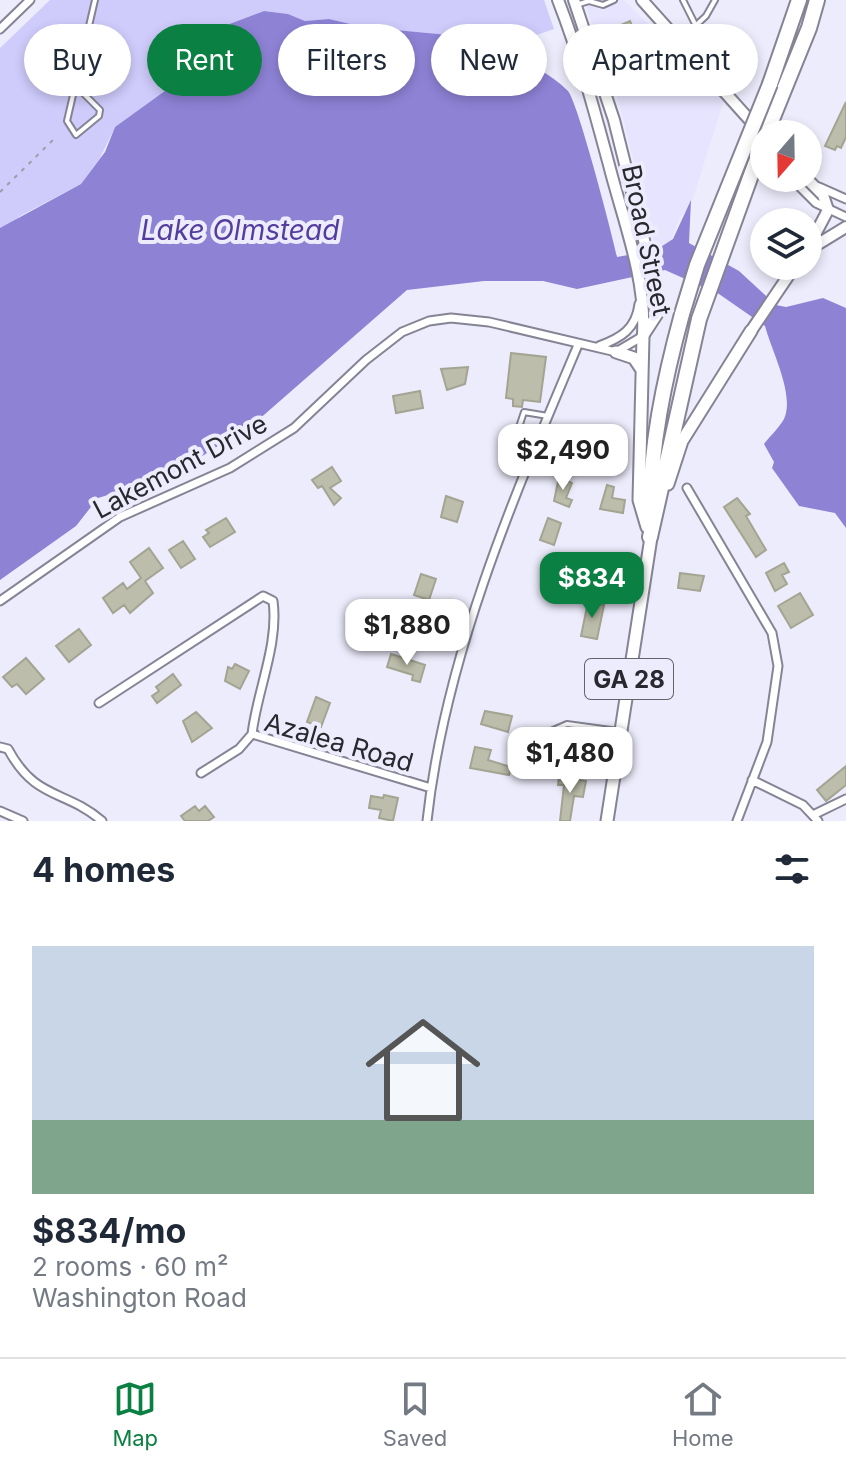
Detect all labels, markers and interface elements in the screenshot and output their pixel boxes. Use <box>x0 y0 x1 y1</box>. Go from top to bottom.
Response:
chip: Buy <box>24 24 131 96</box>
chip: Rent <box>147 24 262 96</box>
chip: Filters <box>278 24 415 96</box>
chip: New <box>431 24 547 96</box>
chip: Apartment <box>563 24 758 96</box>
north arrow <box>750 120 822 192</box>
map controls <box>750 120 822 280</box>
street label: Broad Street <box>616 162 678 318</box>
button: layers <box>750 208 822 280</box>
water label: Lake Olmstead <box>141 213 340 247</box>
street label: Lakemont Drive <box>88 407 272 525</box>
pin: $2,490 <box>498 424 628 492</box>
text: $2,490 <box>516 434 610 465</box>
pin: $834 <box>545 552 639 620</box>
text: $834 <box>558 562 626 593</box>
pin: $1,880 <box>342 599 472 667</box>
text: $1,880 <box>363 609 451 640</box>
road number: GA 28 <box>585 659 673 699</box>
street label: Azalea Road <box>261 706 417 778</box>
pin: $1,480 <box>505 727 635 795</box>
text: $1,480 <box>526 737 614 768</box>
icon: filters <box>770 847 814 891</box>
text: 4 homes <box>32 849 175 890</box>
icon: home <box>351 998 495 1142</box>
text: $834/mo <box>32 1210 186 1251</box>
text: 2 rooms · 60 m² <box>32 1251 228 1282</box>
text: Washington Road <box>32 1282 247 1313</box>
tab: Map <box>112 1377 158 1451</box>
tab: Saved <box>383 1377 447 1451</box>
tab: Home <box>672 1377 734 1451</box>

